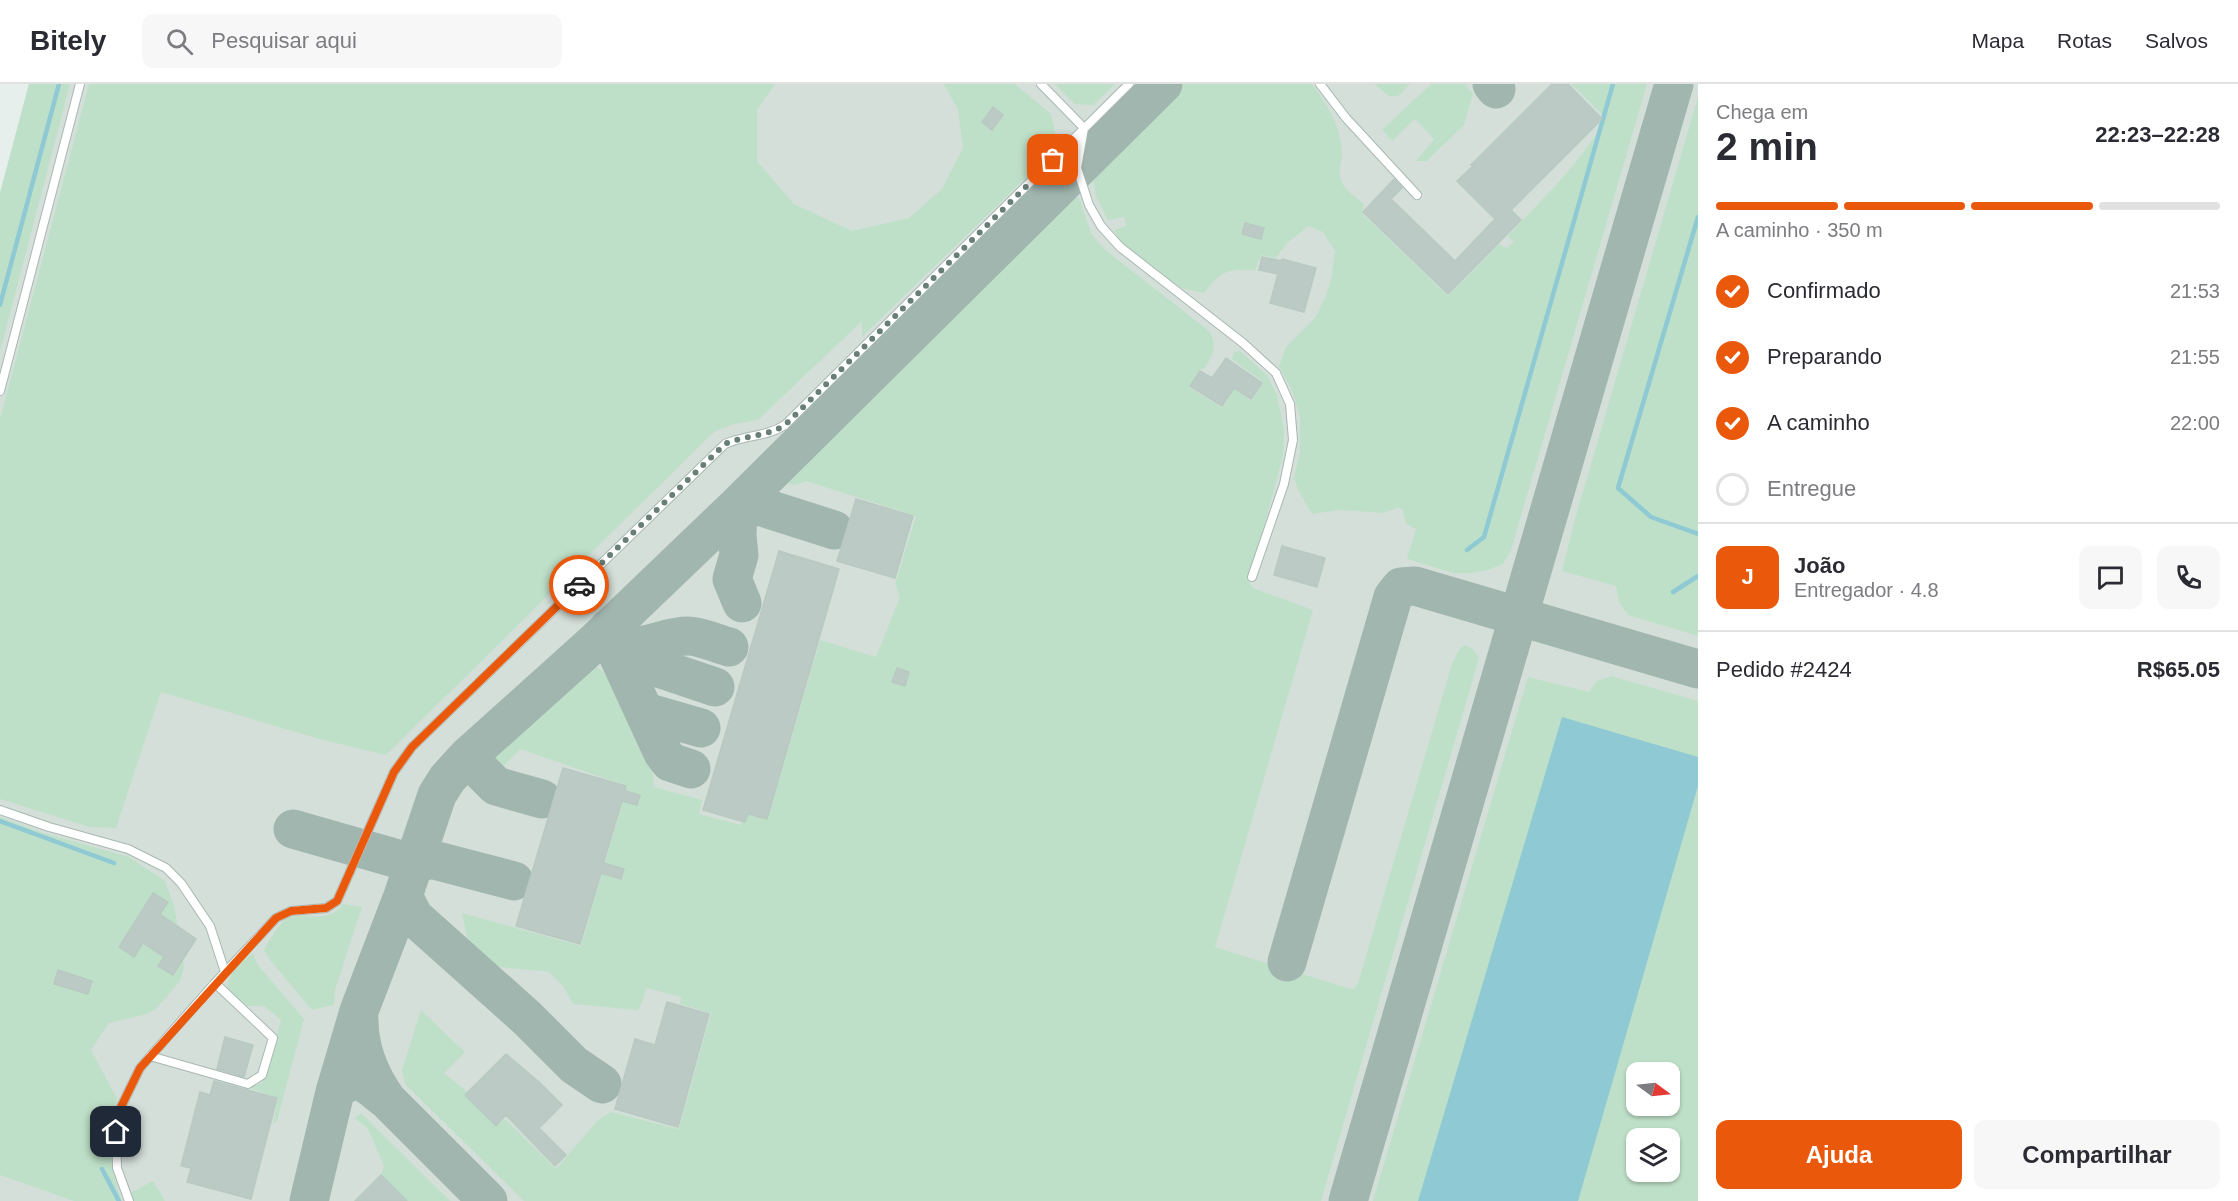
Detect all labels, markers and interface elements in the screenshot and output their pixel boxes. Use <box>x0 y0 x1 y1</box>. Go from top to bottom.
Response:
search box <box>142 14 562 68</box>
text: Bitely <box>30 25 106 56</box>
icon: search <box>163 25 196 58</box>
text: Pesquisar aqui <box>211 28 357 53</box>
text: Mapa <box>1972 29 2024 52</box>
text: Rotas <box>2057 29 2112 52</box>
text: Salvos <box>2145 29 2208 52</box>
text: Chega em <box>1716 101 1808 123</box>
text: 22:23–22:28 <box>2095 122 2220 147</box>
text: 2 min <box>1716 125 1818 168</box>
pin <box>1027 134 1078 185</box>
icon: bag <box>1036 143 1069 176</box>
text: A caminho · 350 m <box>1716 219 1883 241</box>
icon: check <box>1716 275 1749 308</box>
text: Confirmado <box>1767 278 1881 303</box>
text: 21:53 <box>2170 280 2220 302</box>
icon: check <box>1716 341 1749 374</box>
text: Preparando <box>1767 344 1882 369</box>
text: 21:55 <box>2170 346 2220 368</box>
icon: check <box>1716 407 1749 440</box>
text: A caminho <box>1767 410 1870 435</box>
text: 22:00 <box>2170 412 2220 434</box>
text: Entregue <box>1767 476 1856 501</box>
button: chat <box>2079 546 2142 609</box>
button: phone <box>2157 546 2220 609</box>
text: João <box>1794 553 1845 578</box>
courier <box>549 555 609 615</box>
text: J <box>1741 564 1754 589</box>
icon: car <box>563 569 596 602</box>
text: Entregador · 4.8 <box>1794 579 1939 601</box>
text: Pedido #2424 <box>1716 657 1852 682</box>
text: R$65.05 <box>2137 657 2220 682</box>
north arrow <box>1626 1062 1680 1116</box>
map controls <box>1626 1062 1680 1182</box>
pin <box>90 1106 141 1157</box>
icon: home <box>99 1115 132 1148</box>
button: Ajuda <box>1716 1120 1962 1189</box>
button: Compartilhar <box>1974 1120 2220 1189</box>
button: layers <box>1626 1128 1680 1182</box>

